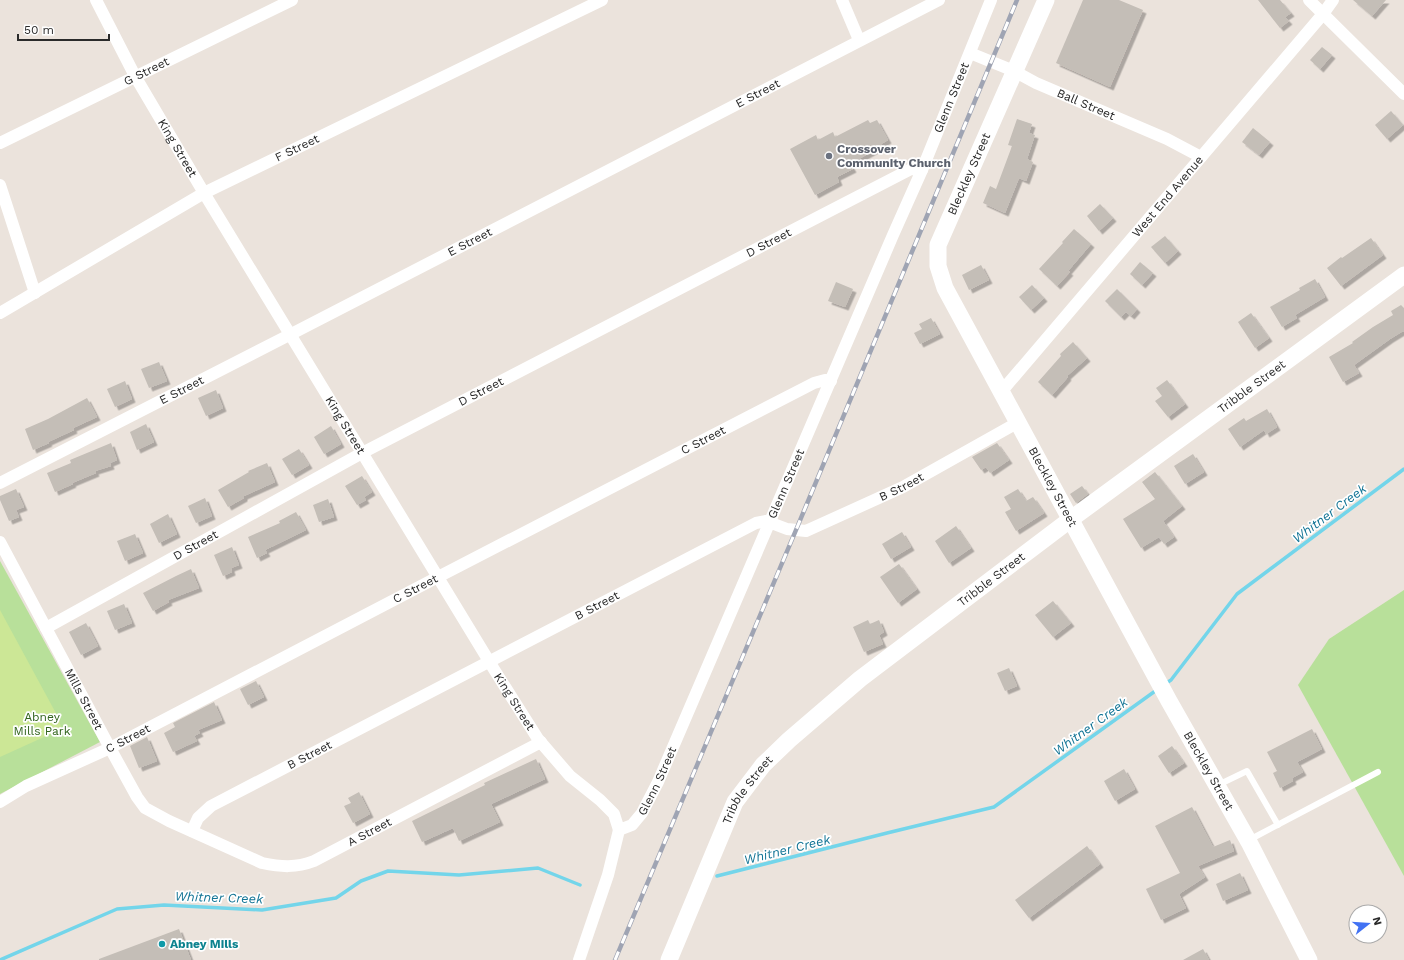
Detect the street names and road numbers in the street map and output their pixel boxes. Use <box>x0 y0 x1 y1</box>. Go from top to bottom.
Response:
street label: G Street <box>121 54 171 88</box>
street label: Glenn Street <box>931 61 972 135</box>
street label: E Street <box>733 76 782 111</box>
street label: Ball Street <box>1055 86 1117 123</box>
street label: King Street <box>155 116 200 180</box>
street label: F Street <box>273 131 321 165</box>
street label: Bleckley Street <box>945 131 993 217</box>
street label: West End Avenue <box>1129 153 1206 240</box>
street label: E Street <box>445 225 494 259</box>
street label: D Street <box>744 225 794 260</box>
street label: Tribble Street <box>1215 357 1288 416</box>
street label: E Street <box>157 373 206 407</box>
street label: D Street <box>456 374 506 409</box>
street label: King Street <box>322 394 368 457</box>
street label: C Street <box>678 423 728 458</box>
street label: Bleckley Street <box>1026 445 1080 529</box>
street label: Glenn Street <box>765 447 807 521</box>
street label: B Street <box>877 470 926 504</box>
street label: D Street <box>171 527 220 563</box>
street label: Tribble Street <box>955 550 1028 609</box>
street label: C Street <box>391 571 440 606</box>
street label: B Street <box>572 588 622 623</box>
street label: Mills Street <box>62 666 106 732</box>
street label: King Street <box>491 670 538 733</box>
street label: C Street <box>103 721 153 756</box>
street label: Bleckley Street <box>1181 729 1237 813</box>
street label: B Street <box>285 738 334 772</box>
street label: Glenn Street <box>635 745 679 818</box>
street label: Tribble Street <box>719 753 776 826</box>
street label: A Street <box>345 815 394 849</box>

